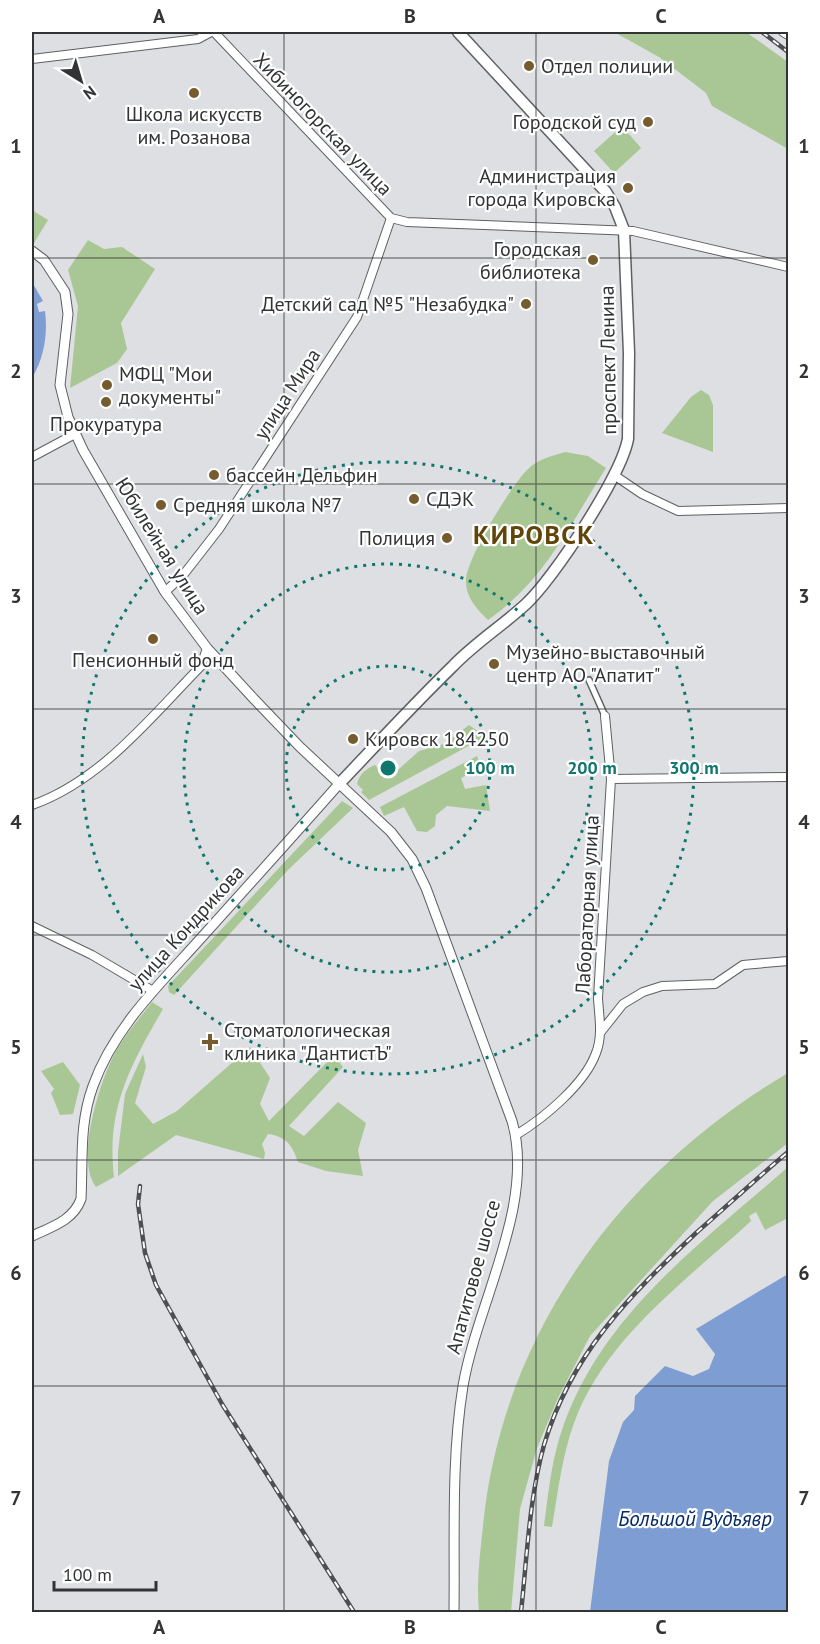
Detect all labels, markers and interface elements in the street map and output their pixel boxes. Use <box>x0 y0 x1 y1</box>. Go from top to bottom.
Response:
text: A <box>153 3 166 29</box>
text: B <box>404 3 416 29</box>
text: C <box>655 3 667 29</box>
street label: Хибиногорская улица <box>248 47 398 201</box>
north arrow <box>51 51 111 111</box>
place label: Отдел полиции <box>541 53 673 79</box>
marker: Отдел полиции <box>522 59 536 73</box>
text: N <box>80 82 100 104</box>
marker: Школа искусств им. Розанова <box>187 86 201 100</box>
place label: Школа искусств им. Розанова <box>126 101 262 150</box>
place label: Городской суд <box>512 109 636 135</box>
marker: Городской суд <box>641 115 655 129</box>
text: 1 <box>10 133 22 159</box>
text: 1 <box>798 133 810 159</box>
place label: Администрация города Кировска <box>468 163 616 212</box>
marker: Администрация города Кировска <box>621 181 635 195</box>
place label: Городская библиотека <box>480 236 581 285</box>
marker: Городская библиотека <box>586 253 600 267</box>
street label: проспект Ленина <box>594 285 622 435</box>
place label: Детский сад №5 "Незабудка" <box>262 291 514 317</box>
marker: Детский сад №5 "Незабудка" <box>519 297 533 311</box>
street label: улица Мира <box>248 343 326 445</box>
text: 2 <box>10 358 22 384</box>
text: 2 <box>798 358 810 384</box>
place label: МФЦ "Мои документы" <box>119 361 221 410</box>
marker: МФЦ "Мои документы" <box>100 378 114 392</box>
marker: Прокуратура <box>99 395 113 409</box>
place label: Прокуратура <box>50 411 162 437</box>
place label: бассейн Дельфин <box>226 462 378 488</box>
marker: бассейн Дельфин <box>207 468 221 482</box>
street label: Юбилейная улица <box>109 472 215 620</box>
place label: СДЭК <box>426 486 474 512</box>
place label: Средняя школа №7 <box>173 492 342 518</box>
marker: СДЭК <box>407 492 421 506</box>
marker: Средняя школа №7 <box>154 498 168 512</box>
district label: КИРОВСК <box>473 518 595 551</box>
place label: Полиция <box>359 525 435 551</box>
marker: Полиция <box>440 531 454 545</box>
text: 3 <box>10 583 22 609</box>
text: 3 <box>798 583 810 609</box>
marker: Пенсионный фонд <box>146 632 160 646</box>
place label: Музейно-выставочный центр АО "Апатит" <box>506 639 705 688</box>
place label: Пенсионный фонд <box>72 647 234 673</box>
marker: Музейно-выставочный центр АО "Апатит" <box>487 657 501 671</box>
place label: Кировск 184250 <box>365 726 509 752</box>
marker: Кировск 184250 <box>346 732 360 746</box>
text: 100 m <box>465 756 515 779</box>
text: 200 m <box>567 756 617 779</box>
text: 300 m <box>669 756 719 779</box>
centre of rings <box>378 758 398 778</box>
text: 4 <box>10 809 22 835</box>
text: 4 <box>798 809 810 835</box>
street label: Лабораторная улица <box>569 814 605 997</box>
street label: улица Кондрикова <box>122 859 250 997</box>
place label: Стоматологическая клиника "ДантистЪ" <box>224 1017 392 1066</box>
marker: Стоматологическая клиника "ДантистЪ" <box>201 1033 219 1051</box>
text: 5 <box>10 1034 22 1060</box>
text: 5 <box>798 1034 810 1060</box>
street label: Апатитовое шоссе <box>440 1197 506 1357</box>
text: 6 <box>10 1260 22 1286</box>
text: 6 <box>798 1260 810 1286</box>
text: 7 <box>10 1485 22 1511</box>
text: 7 <box>798 1485 810 1511</box>
water label: Большой Вудъявр <box>618 1505 772 1532</box>
scale bar <box>54 1554 156 1592</box>
text: 100 m <box>63 1563 112 1586</box>
text: A <box>153 1614 166 1640</box>
text: B <box>404 1614 416 1640</box>
text: C <box>655 1614 667 1640</box>

